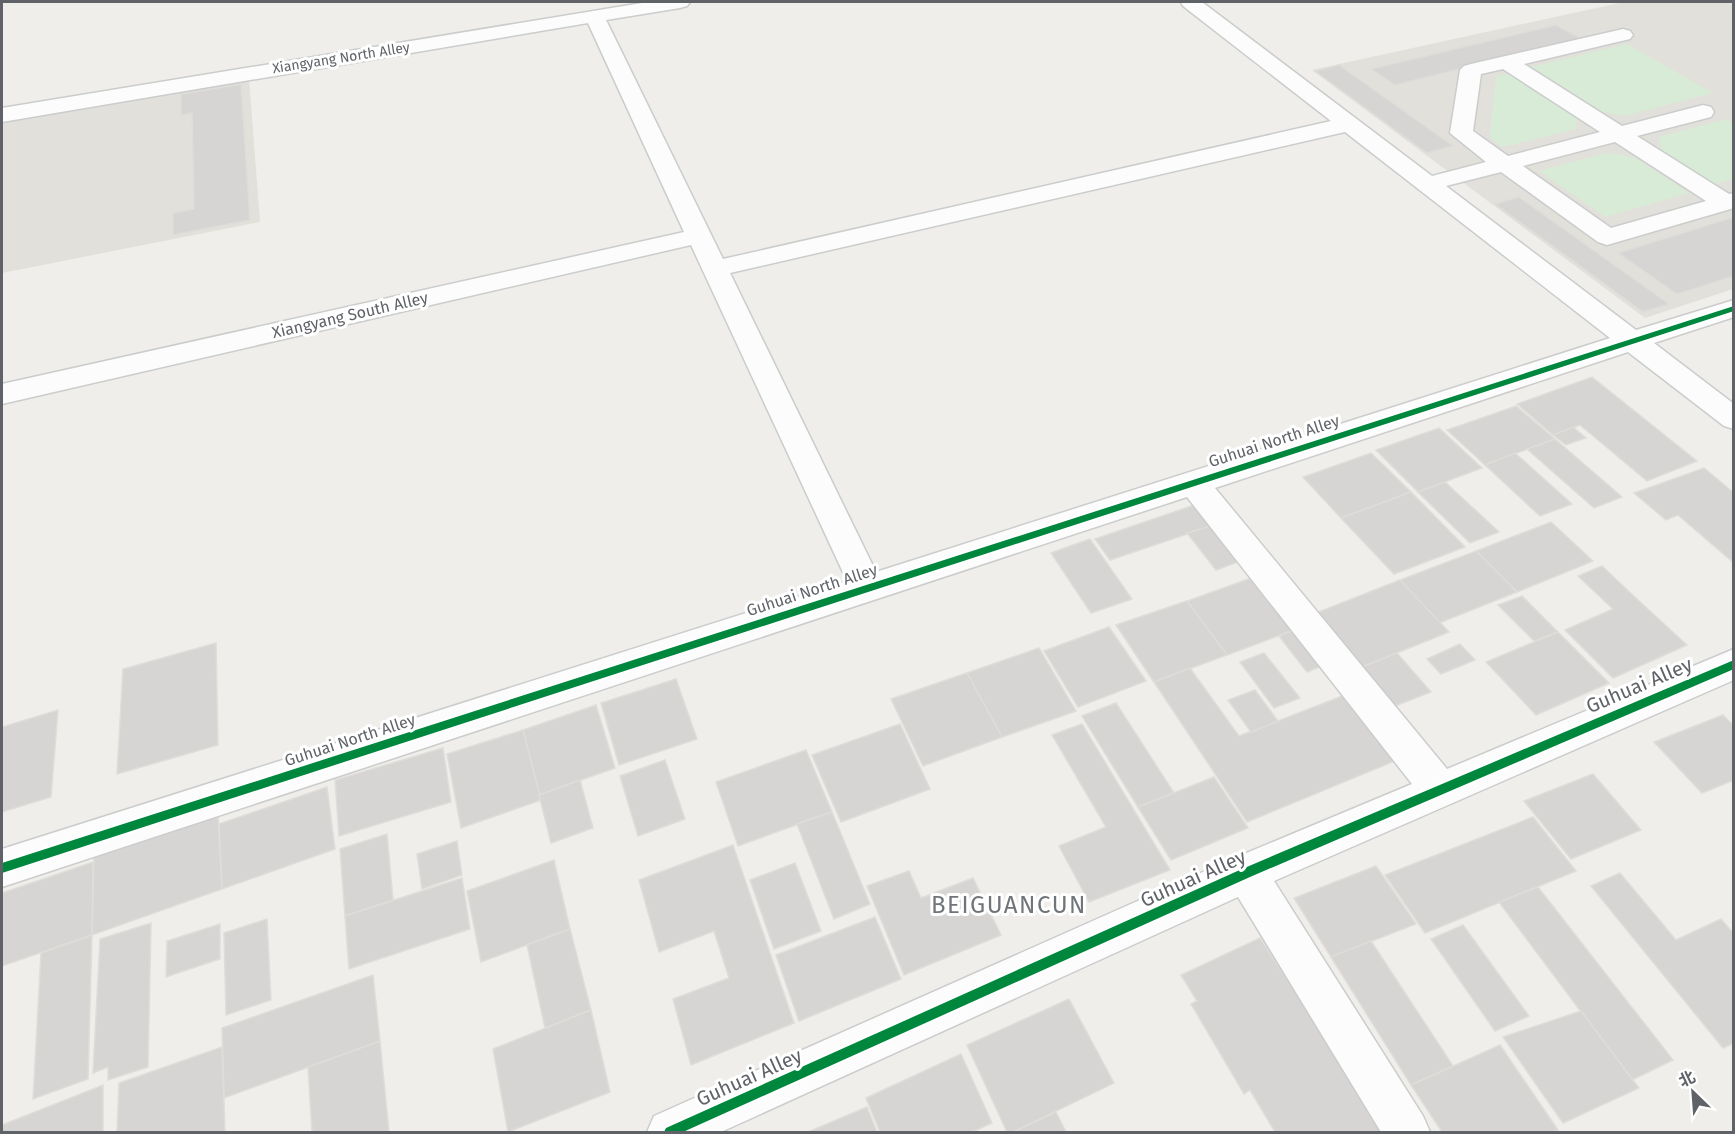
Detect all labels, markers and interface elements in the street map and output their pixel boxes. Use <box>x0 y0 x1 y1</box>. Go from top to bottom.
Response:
street label: Xiangyang North Alley <box>271 39 411 77</box>
street label: Xiangyang South Alley <box>270 288 430 342</box>
street label: Guhuai North Alley <box>1206 411 1342 471</box>
street label: Guhuai North Alley <box>744 560 880 620</box>
street label: Guhuai Alley <box>1582 652 1696 718</box>
street label: Guhuai North Alley <box>282 710 418 770</box>
street label: Guhuai Alley <box>1136 844 1250 912</box>
district label: BEIGUANCUN <box>931 891 1087 919</box>
street label: Guhuai Alley <box>692 1043 806 1111</box>
north arrow <box>1663 1062 1723 1122</box>
text: 北 <box>1676 1067 1698 1091</box>

